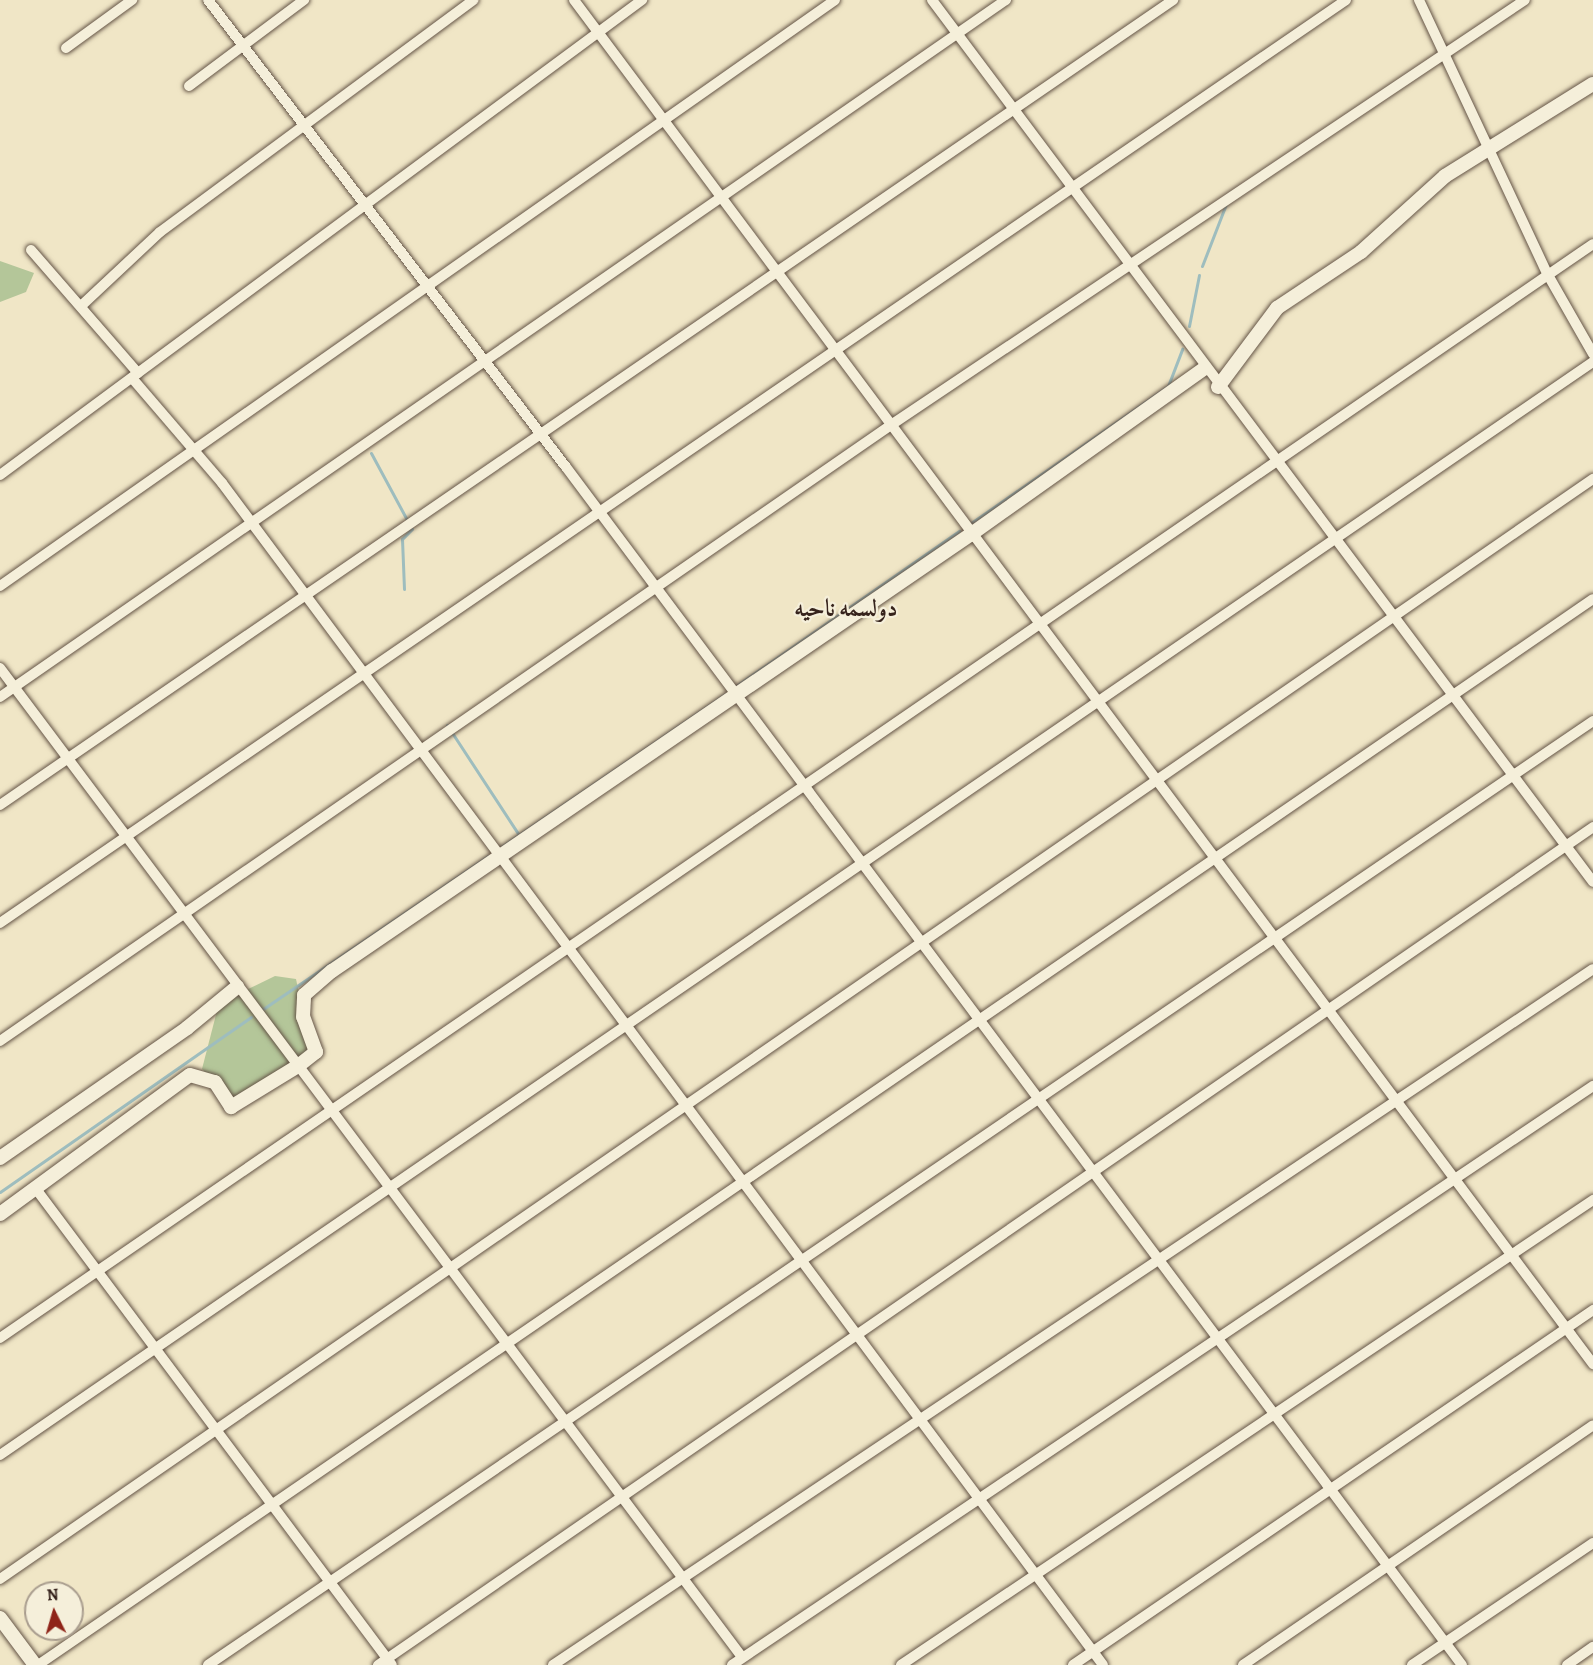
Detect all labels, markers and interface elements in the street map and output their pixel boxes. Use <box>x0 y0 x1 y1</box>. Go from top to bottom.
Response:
district label: دولسمه ناحیه <box>794 595 898 623</box>
north arrow <box>24 1581 84 1641</box>
text: N <box>46 1584 59 1607</box>

